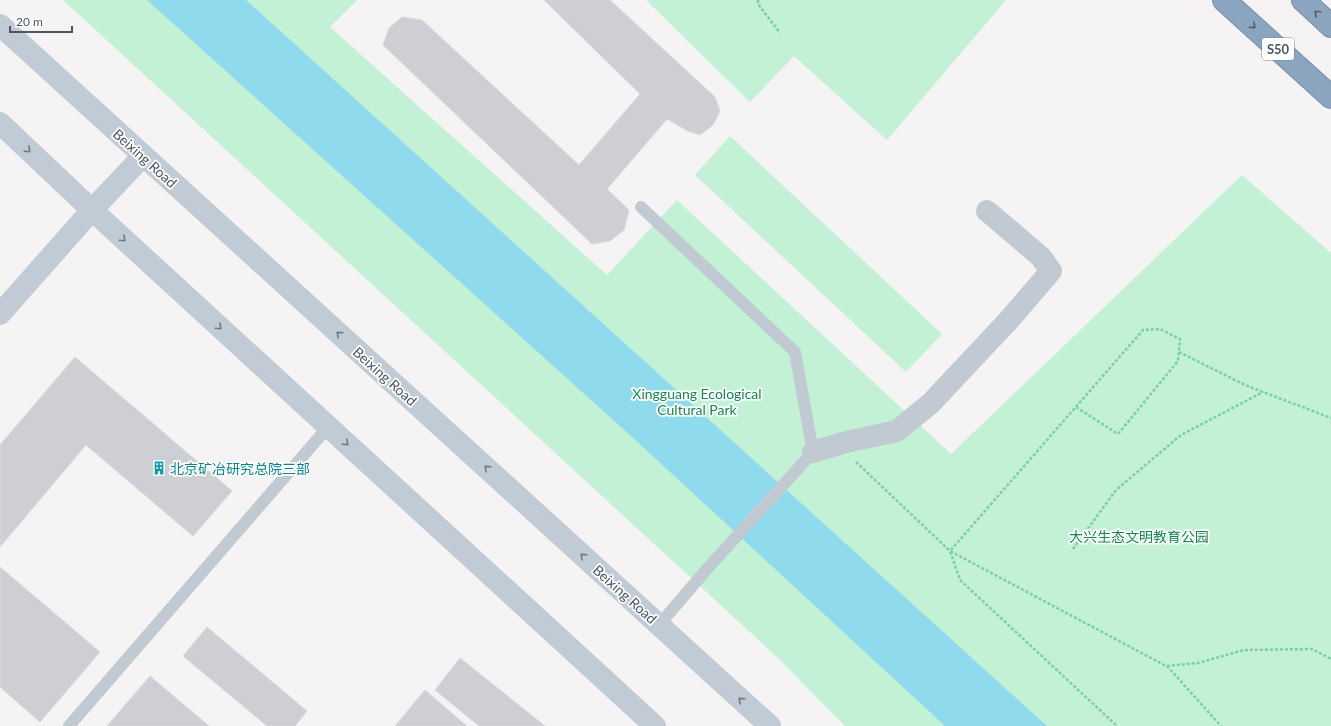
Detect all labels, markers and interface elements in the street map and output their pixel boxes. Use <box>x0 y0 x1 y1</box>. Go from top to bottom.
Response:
scale bar <box>10 8 72 34</box>
one-way arrow <box>1314 10 1322 18</box>
text: 20 m <box>16 14 43 29</box>
one-way arrow <box>1248 22 1256 29</box>
road number: S50 <box>1262 38 1294 60</box>
street label: Beixing Road <box>110 125 180 191</box>
one-way arrow <box>23 145 31 153</box>
one-way arrow <box>118 234 126 242</box>
one-way arrow <box>214 322 222 330</box>
one-way arrow <box>336 331 343 338</box>
street label: Beixing Road <box>350 343 420 409</box>
park label: Xingguang Ecological Cultural Park <box>632 385 762 418</box>
one-way arrow <box>341 438 349 446</box>
building icon: 北京矿冶研究总院三部 <box>151 460 167 476</box>
place label: 北京矿冶研究总院三部 <box>170 460 310 477</box>
one-way arrow <box>484 466 491 473</box>
park label: 大兴生态文明教育公园 <box>1069 528 1209 545</box>
one-way arrow <box>580 553 588 560</box>
street label: Beixing Road <box>590 561 660 627</box>
one-way arrow <box>738 697 746 704</box>

